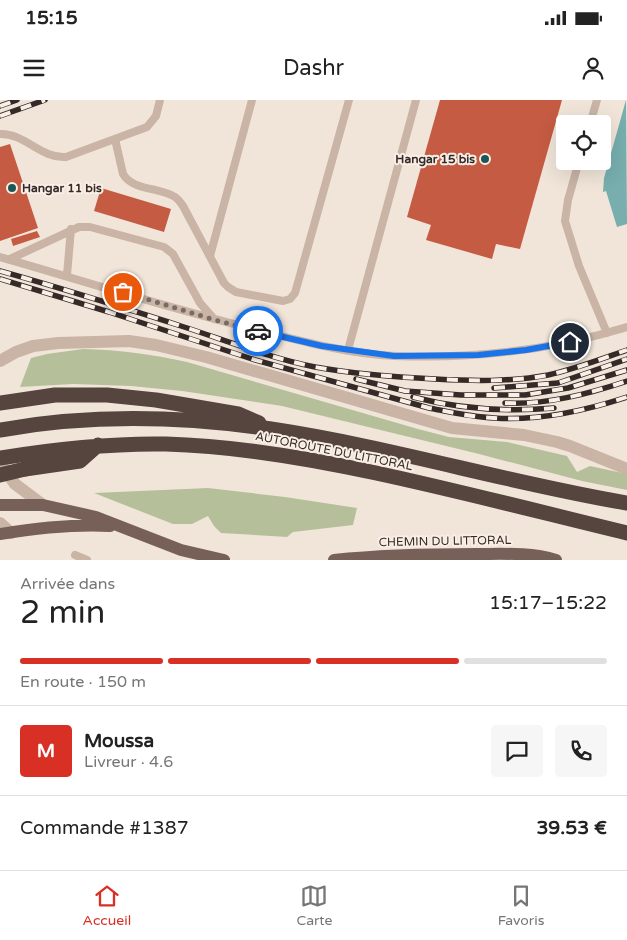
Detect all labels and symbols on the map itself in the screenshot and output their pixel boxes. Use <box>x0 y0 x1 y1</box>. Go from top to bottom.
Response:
place label: Hangar 15 bis <box>395 152 475 167</box>
marker: Hangar 15 bis <box>479 153 491 165</box>
place label: Hangar 11 bis <box>22 181 102 196</box>
marker: Hangar 11 bis <box>6 182 18 194</box>
pin <box>102 271 144 313</box>
courier <box>233 306 283 356</box>
pin <box>549 321 591 363</box>
street label: AUTOROUTE DU LITTORAL <box>254 429 414 473</box>
street label: CHEMIN DU LITTORAL <box>378 533 512 549</box>

